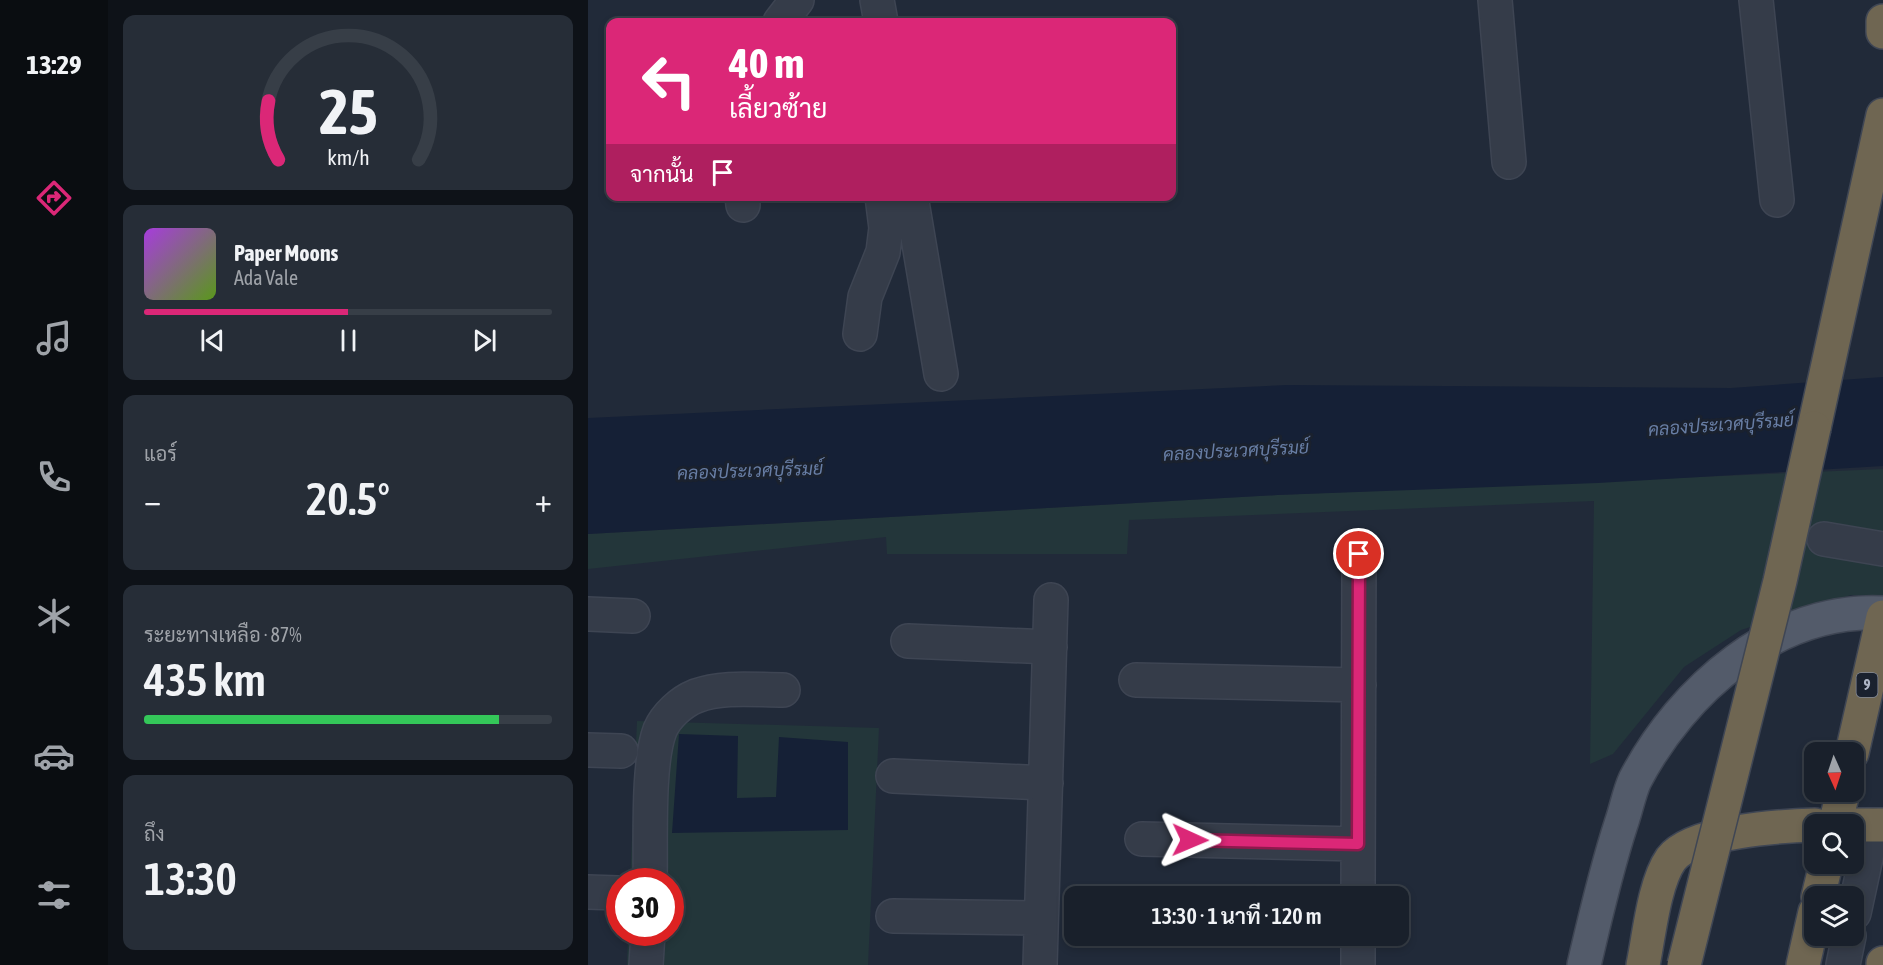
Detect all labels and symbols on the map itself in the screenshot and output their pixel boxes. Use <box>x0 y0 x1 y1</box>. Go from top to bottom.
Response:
water label: คลองประเวศบุรีรมย์ <box>1647 407 1798 442</box>
water label: คลองประเวศบุรีรมย์ <box>1162 434 1313 467</box>
water label: คลองประเวศบุรีรมย์ <box>677 455 826 486</box>
pin <box>1333 528 1384 579</box>
road number: 9 <box>1856 673 1878 697</box>
north arrow <box>1804 742 1864 802</box>
position arrow <box>1158 808 1222 872</box>
speed limit sign: 30 <box>606 868 684 946</box>

